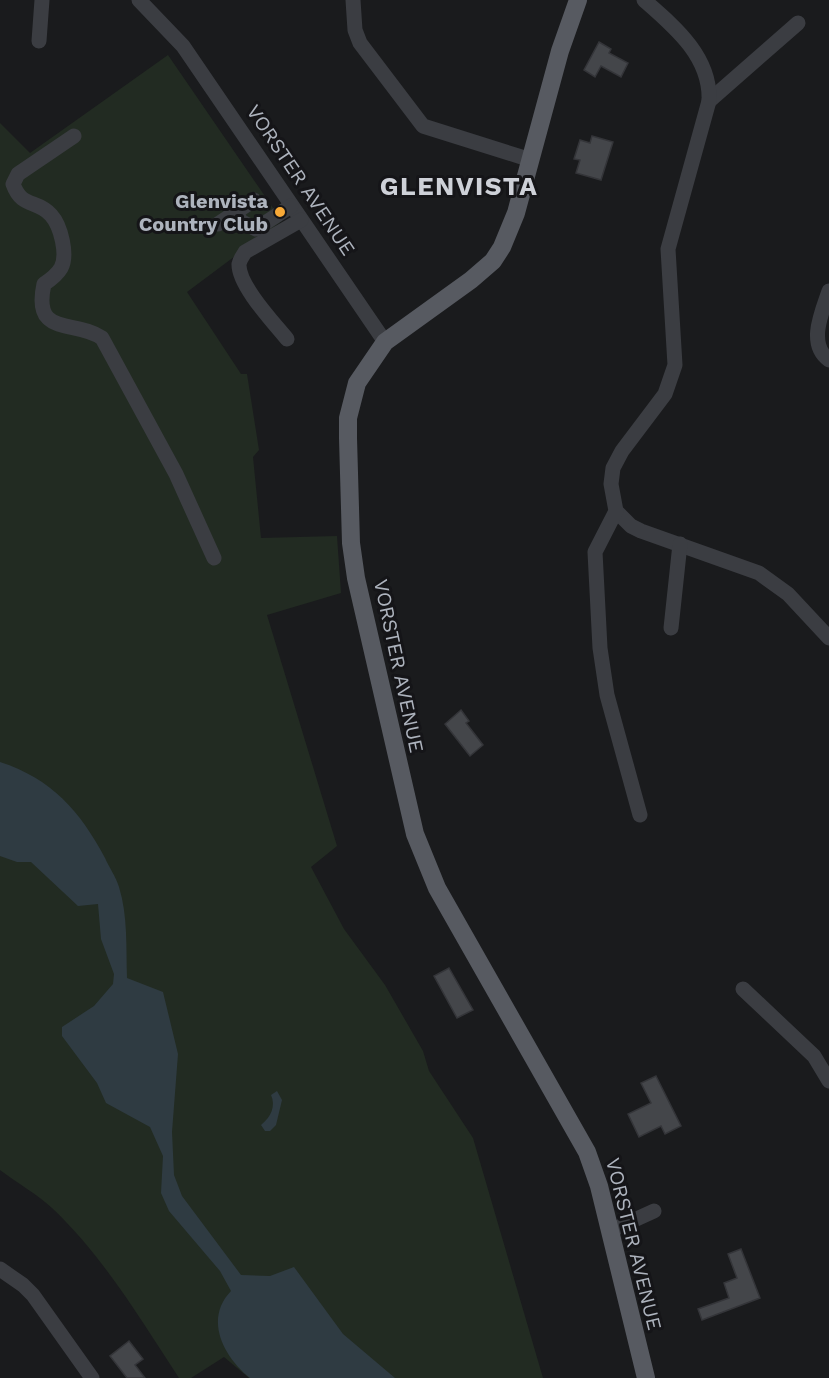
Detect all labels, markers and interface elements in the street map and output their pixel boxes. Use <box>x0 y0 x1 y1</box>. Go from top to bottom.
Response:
street label: VORSTER AVENUE <box>242 100 360 260</box>
district label: GLENVISTA <box>380 171 538 201</box>
place label: Glenvista Country Club <box>139 189 268 236</box>
marker: Glenvista Country Club <box>273 205 287 219</box>
street label: VORSTER AVENUE <box>369 577 429 755</box>
street label: VORSTER AVENUE <box>601 1155 667 1333</box>

